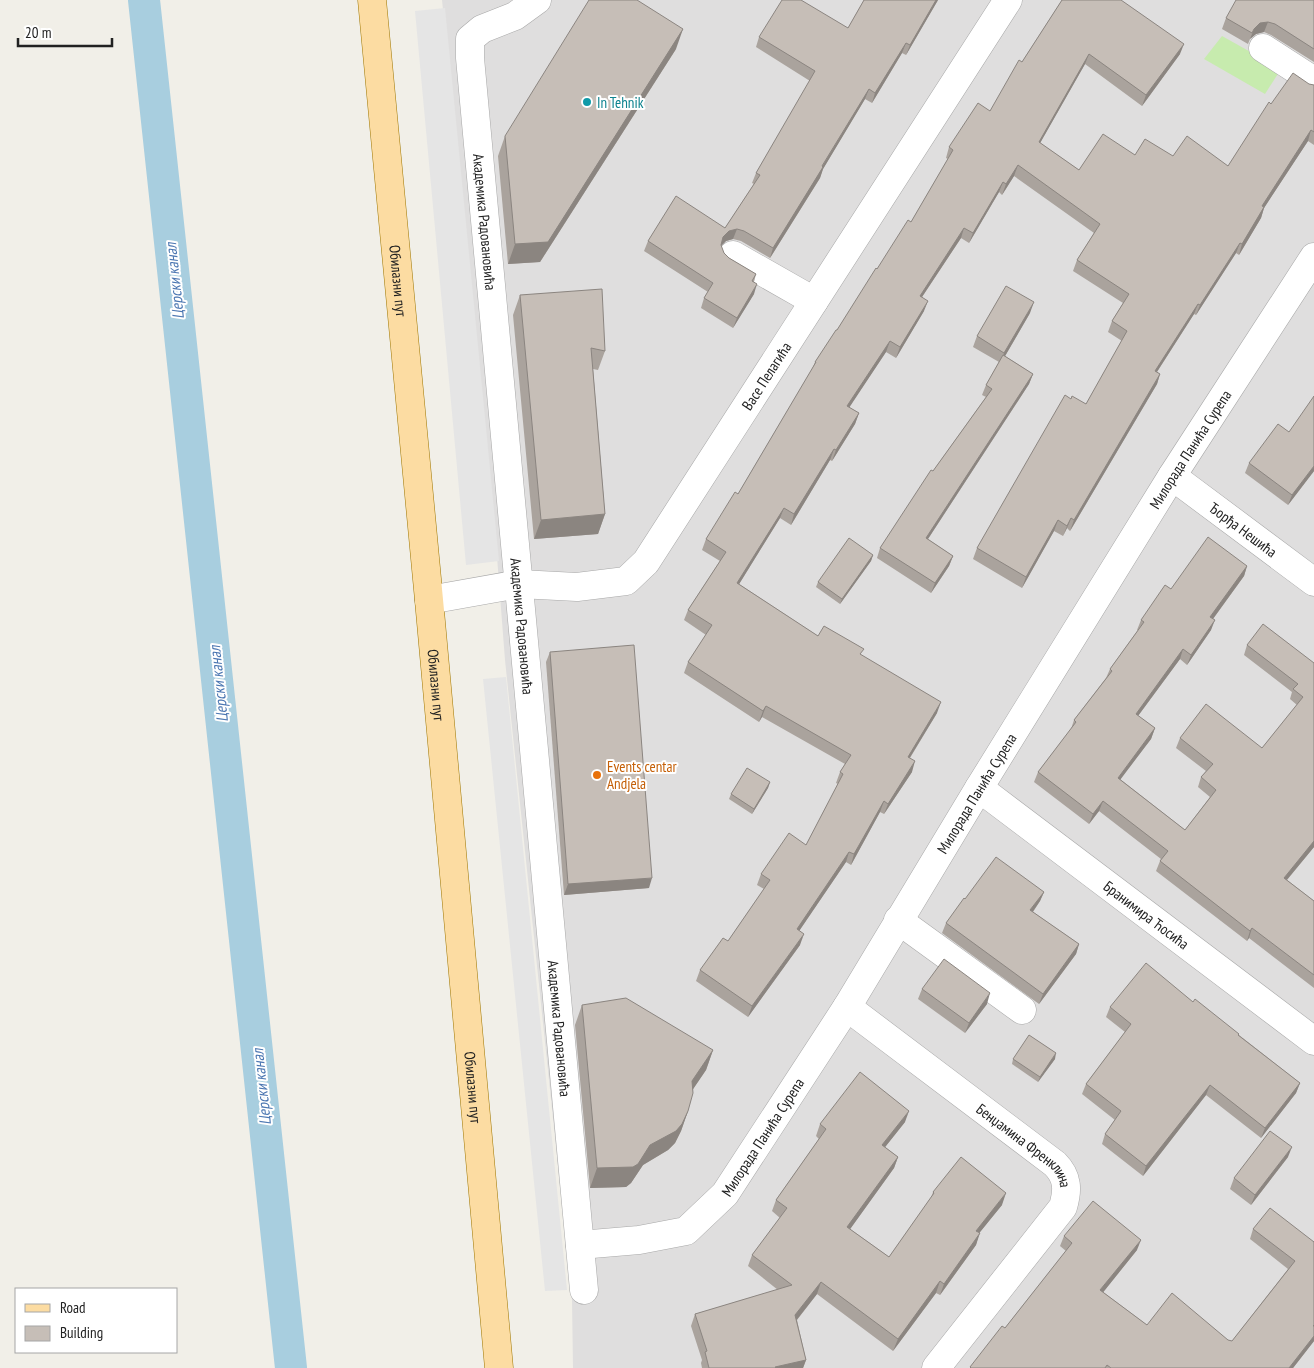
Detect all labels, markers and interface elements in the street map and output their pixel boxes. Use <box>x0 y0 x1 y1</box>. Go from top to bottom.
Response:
scale bar <box>18 15 111 47</box>
text: 20 m <box>25 23 51 42</box>
place label: In Tehnik <box>597 93 644 112</box>
marker: In Tehnik <box>581 96 593 108</box>
street label: Академика Радовановића <box>469 153 501 291</box>
water label: Церски канал <box>160 240 188 320</box>
street label: Обилазни пут <box>386 244 412 318</box>
street label: Васе Пелагића <box>737 338 795 413</box>
street label: Милорада Панића Сурепа <box>1145 386 1235 512</box>
street label: Ђорђа Нешића <box>1206 498 1281 561</box>
street label: Академика Радовановића <box>507 557 538 695</box>
water label: Церски канал <box>204 643 232 723</box>
street label: Обилазни пут <box>424 648 449 722</box>
street label: Милорада Панића Сурепа <box>932 729 1020 857</box>
place label: Events centar Andjela <box>607 757 677 793</box>
marker: Events centar Andjela <box>591 769 603 781</box>
street label: Бранимира Ћосића <box>1100 876 1193 953</box>
street label: Академика Радовановића <box>544 959 576 1098</box>
water label: Церски канал <box>247 1046 275 1126</box>
street label: Обилазни пут <box>461 1051 486 1124</box>
street label: Милорада Панића Сурепа <box>717 1074 808 1200</box>
street label: Бенџамина Френклина <box>973 1099 1076 1189</box>
legend <box>15 1288 178 1353</box>
text: Road <box>60 1298 86 1317</box>
text: Building <box>60 1323 103 1342</box>

